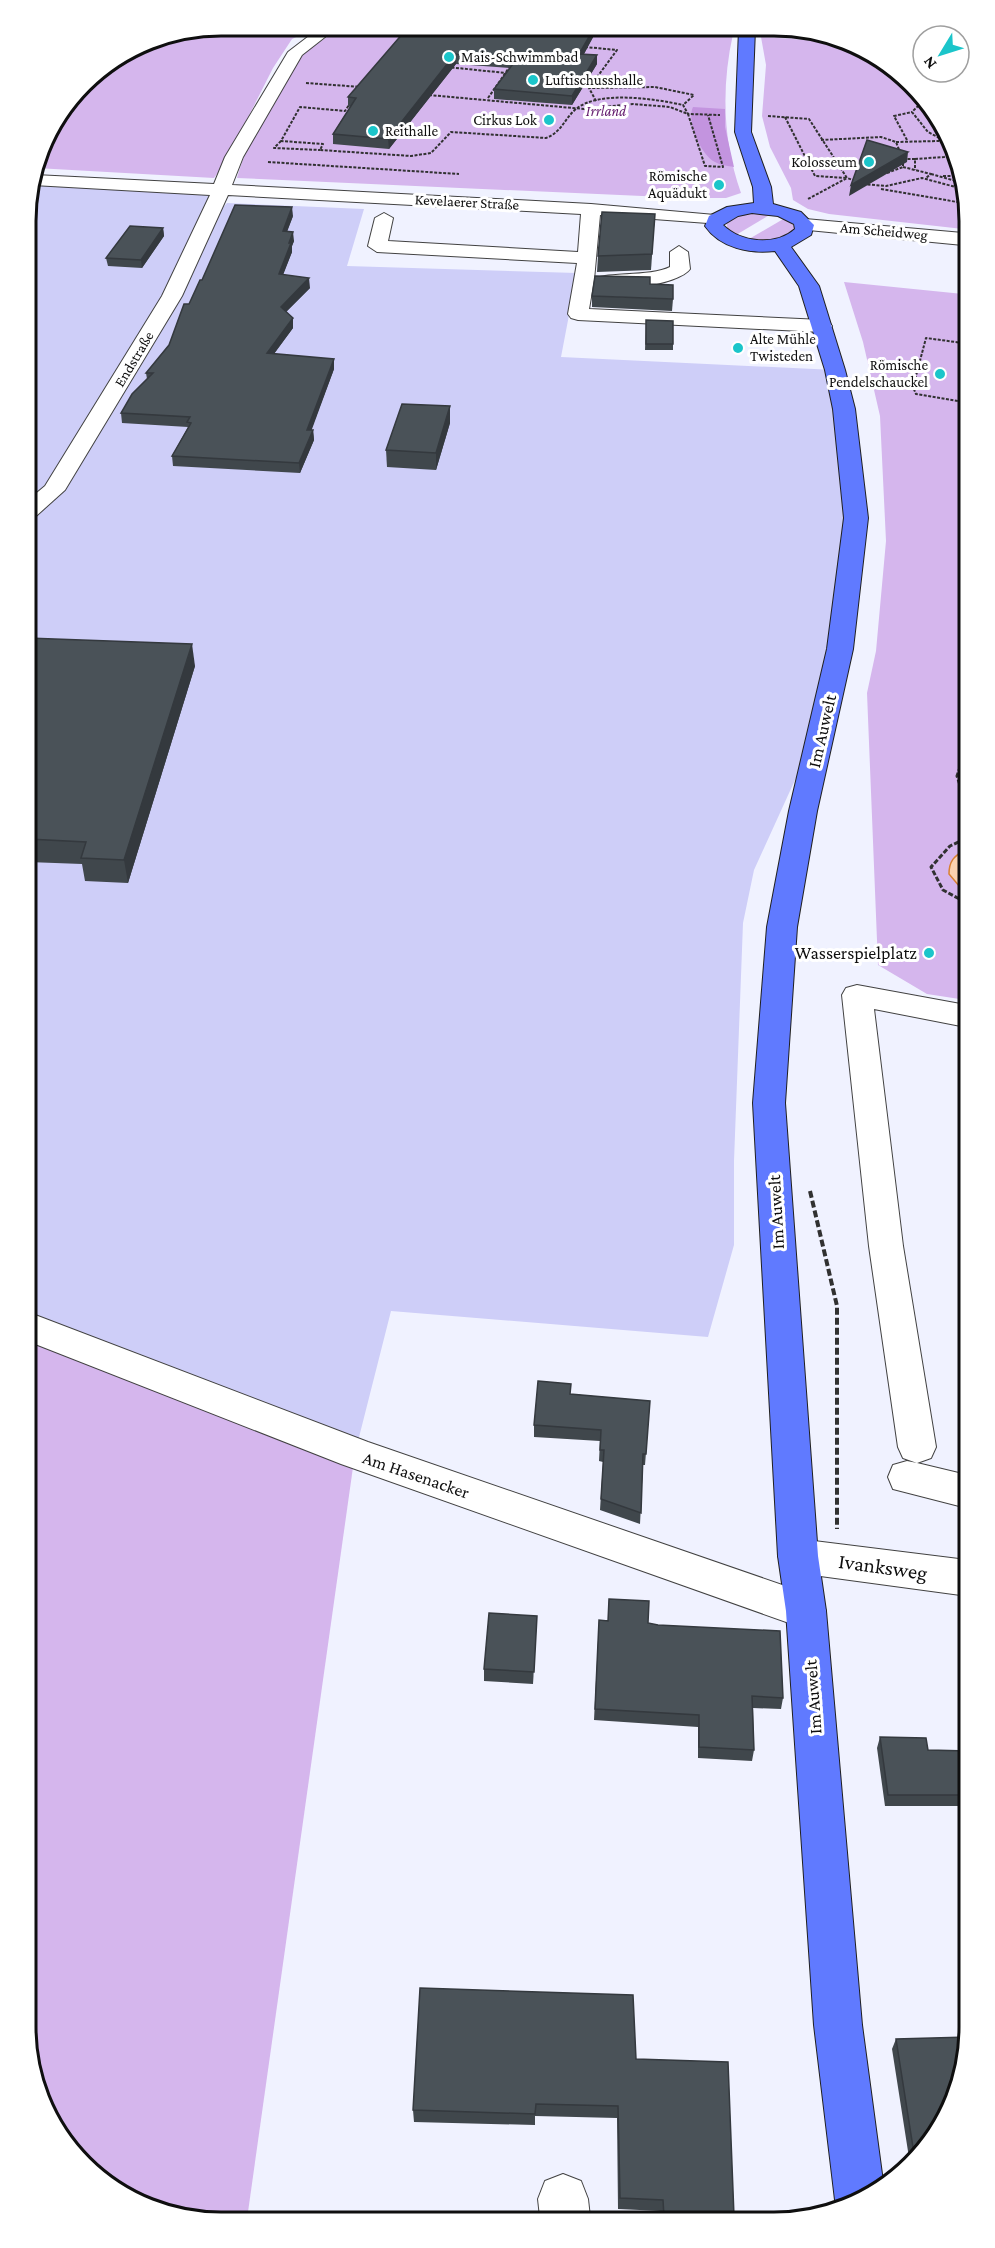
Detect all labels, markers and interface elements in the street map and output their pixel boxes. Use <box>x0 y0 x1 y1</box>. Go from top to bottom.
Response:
north arrow <box>911 24 971 84</box>
place label: Mais-Schwimmbad <box>461 49 579 65</box>
marker: Mais-Schwimmbad <box>442 50 456 64</box>
text: N <box>919 53 940 72</box>
place label: Luftischusshalle <box>545 72 643 88</box>
marker: Luftischusshalle <box>526 73 540 87</box>
park label: Irrland <box>586 103 627 119</box>
place label: Cirkus Lok <box>473 112 538 128</box>
marker: Cirkus Lok <box>542 113 556 127</box>
place label: Reithalle <box>385 123 438 139</box>
marker: Reithalle <box>366 124 380 138</box>
place label: Kolosseum <box>791 154 857 170</box>
marker: Kolosseum <box>862 155 876 169</box>
place label: Römische Aquädukt <box>648 168 708 202</box>
marker: Römische Aquädukt <box>712 178 726 192</box>
street label: Kevelaerer Straße <box>414 191 520 213</box>
street label: Am Scheidweg <box>839 219 928 244</box>
street label: Endstraße <box>111 328 157 390</box>
place label: Alte Mühle Twisteden <box>750 331 816 364</box>
marker: Alte Mühle Twisteden <box>731 341 745 355</box>
place label: Römische Pendelschauckel <box>829 357 928 390</box>
marker: Römische Pendelschauckel <box>933 367 947 381</box>
street label: Im Auwelt <box>804 691 840 770</box>
place label: Wasserspielplatz <box>795 943 917 963</box>
marker: Wasserspielplatz <box>922 946 936 960</box>
street label: Im Auwelt <box>764 1173 788 1250</box>
street label: Am Hasenacker <box>360 1447 472 1503</box>
street label: Ivanksweg <box>837 1549 929 1585</box>
street label: Im Auwelt <box>800 1658 826 1735</box>

